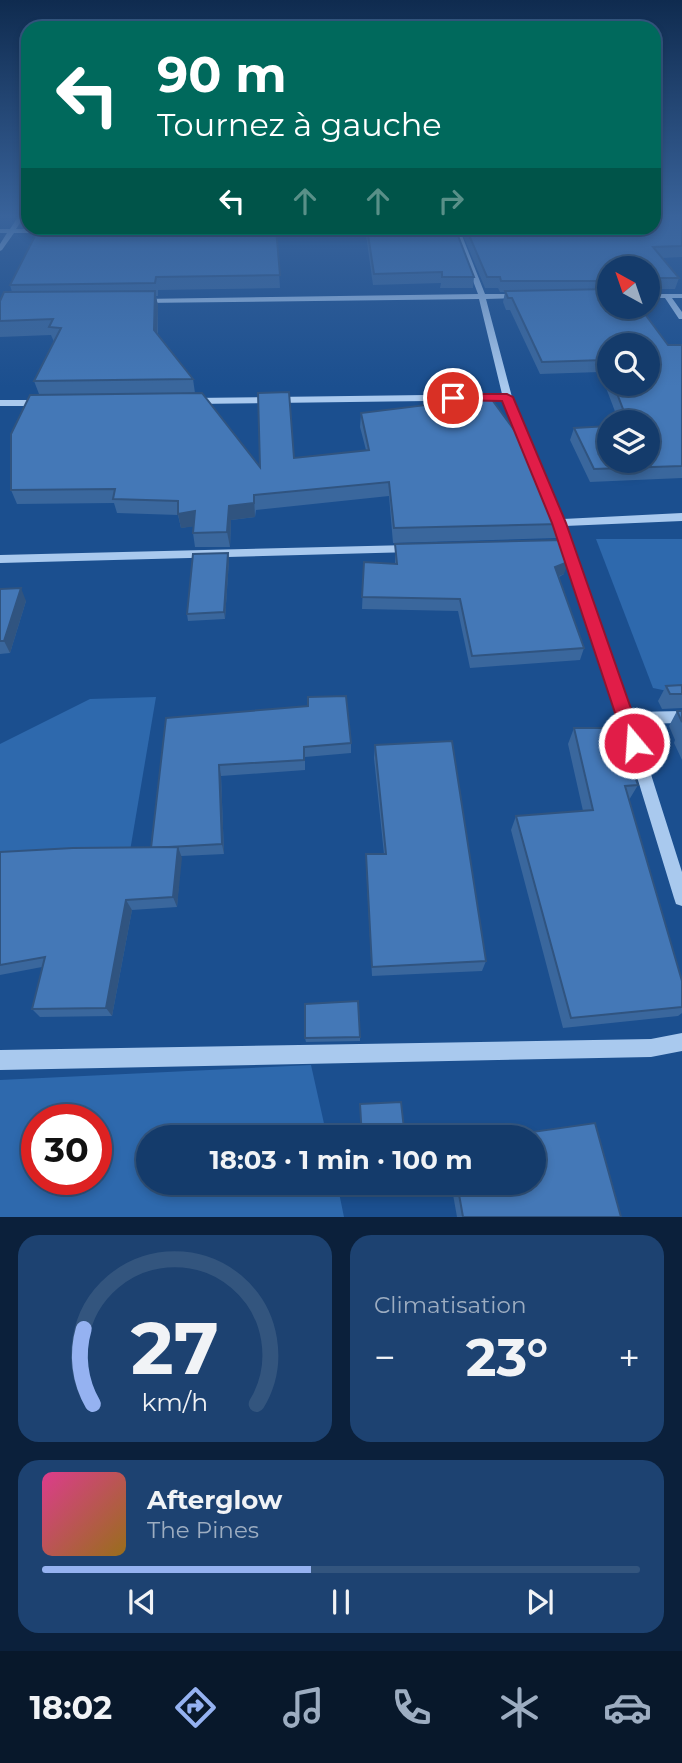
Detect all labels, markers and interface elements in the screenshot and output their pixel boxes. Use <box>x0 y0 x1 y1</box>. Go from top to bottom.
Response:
text: 90 m <box>157 45 287 104</box>
icon: left <box>42 49 133 140</box>
text: Tournez à gauche <box>157 105 442 144</box>
icon: left <box>213 182 251 220</box>
icon: ahead <box>286 182 324 220</box>
icon: ahead <box>359 182 397 220</box>
icon: right <box>432 182 470 220</box>
north arrow <box>597 256 660 318</box>
map controls <box>597 256 660 473</box>
button: search <box>597 333 660 396</box>
pin <box>423 368 483 428</box>
icon: arrive <box>434 379 472 417</box>
button: layers <box>597 410 660 473</box>
position arrow <box>597 706 671 780</box>
speed limit sign: 30 <box>21 1104 112 1195</box>
text: 18:03 · 1 min · 100 m <box>210 1144 472 1176</box>
text: Climatisation <box>374 1291 526 1319</box>
text: 27 <box>131 1305 219 1393</box>
text: 23° <box>466 1326 548 1389</box>
text: − <box>374 1334 396 1381</box>
text: + <box>618 1334 640 1381</box>
text: km/h <box>142 1387 208 1417</box>
text: Afterglow <box>147 1484 282 1516</box>
text: The Pines <box>147 1516 259 1544</box>
icon: previous <box>123 1583 161 1621</box>
icon: pause <box>322 1583 360 1621</box>
icon: next <box>521 1583 559 1621</box>
icon: directions <box>171 1683 220 1732</box>
icon: music <box>279 1683 328 1732</box>
icon: phone <box>387 1683 436 1732</box>
icon: climate <box>495 1683 544 1732</box>
icon: car <box>603 1683 652 1732</box>
text: 18:02 <box>30 1688 112 1727</box>

